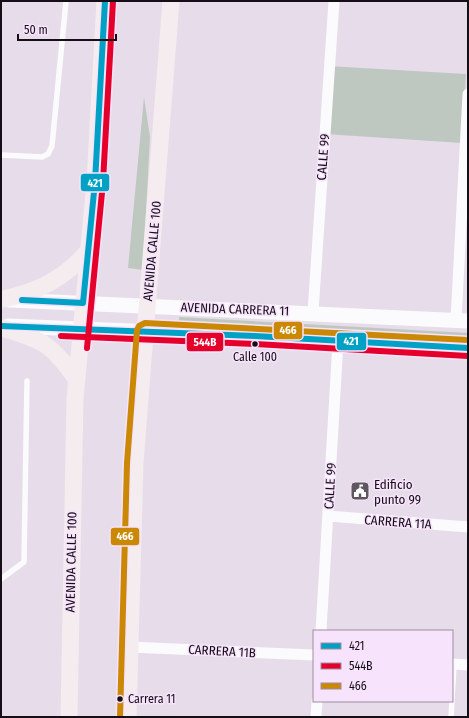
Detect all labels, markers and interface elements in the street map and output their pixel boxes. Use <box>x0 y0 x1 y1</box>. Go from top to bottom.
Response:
scale bar <box>18 16 116 42</box>
text: 50 m <box>24 23 48 37</box>
street label: CALLE 99 <box>314 133 332 181</box>
line badge: 421 <box>80 173 110 192</box>
text: 421 <box>87 177 103 190</box>
street label: AVENIDA CALLE 100 <box>140 200 164 302</box>
street label: AVENIDA CARRERA 11 <box>180 300 290 318</box>
line badge: 466 <box>273 321 303 340</box>
text: 466 <box>279 324 297 337</box>
line badge: 544B <box>186 332 224 352</box>
line badge: 421 <box>336 332 367 351</box>
text: 421 <box>343 335 359 348</box>
text: 544B <box>194 336 216 349</box>
marker: Calle 100 <box>250 339 260 349</box>
place label: Calle 100 <box>233 350 277 364</box>
street label: CALLE 99 <box>321 462 339 510</box>
place label: Edificio punto 99 <box>374 477 421 507</box>
public building icon: Edificio punto 99 <box>349 480 371 502</box>
street label: AVENIDA CALLE 100 <box>63 511 79 612</box>
street label: CARRERA 11A <box>364 512 432 532</box>
line badge: 466 <box>110 527 140 546</box>
text: 466 <box>116 530 134 543</box>
legend <box>313 630 453 702</box>
text: 421 <box>349 639 364 653</box>
street label: CARRERA 11B <box>188 642 256 660</box>
text: 544B <box>349 659 373 673</box>
text: 466 <box>349 679 367 693</box>
place label: Carrera 11 <box>128 692 176 706</box>
marker: Carrera 11 <box>115 694 125 704</box>

